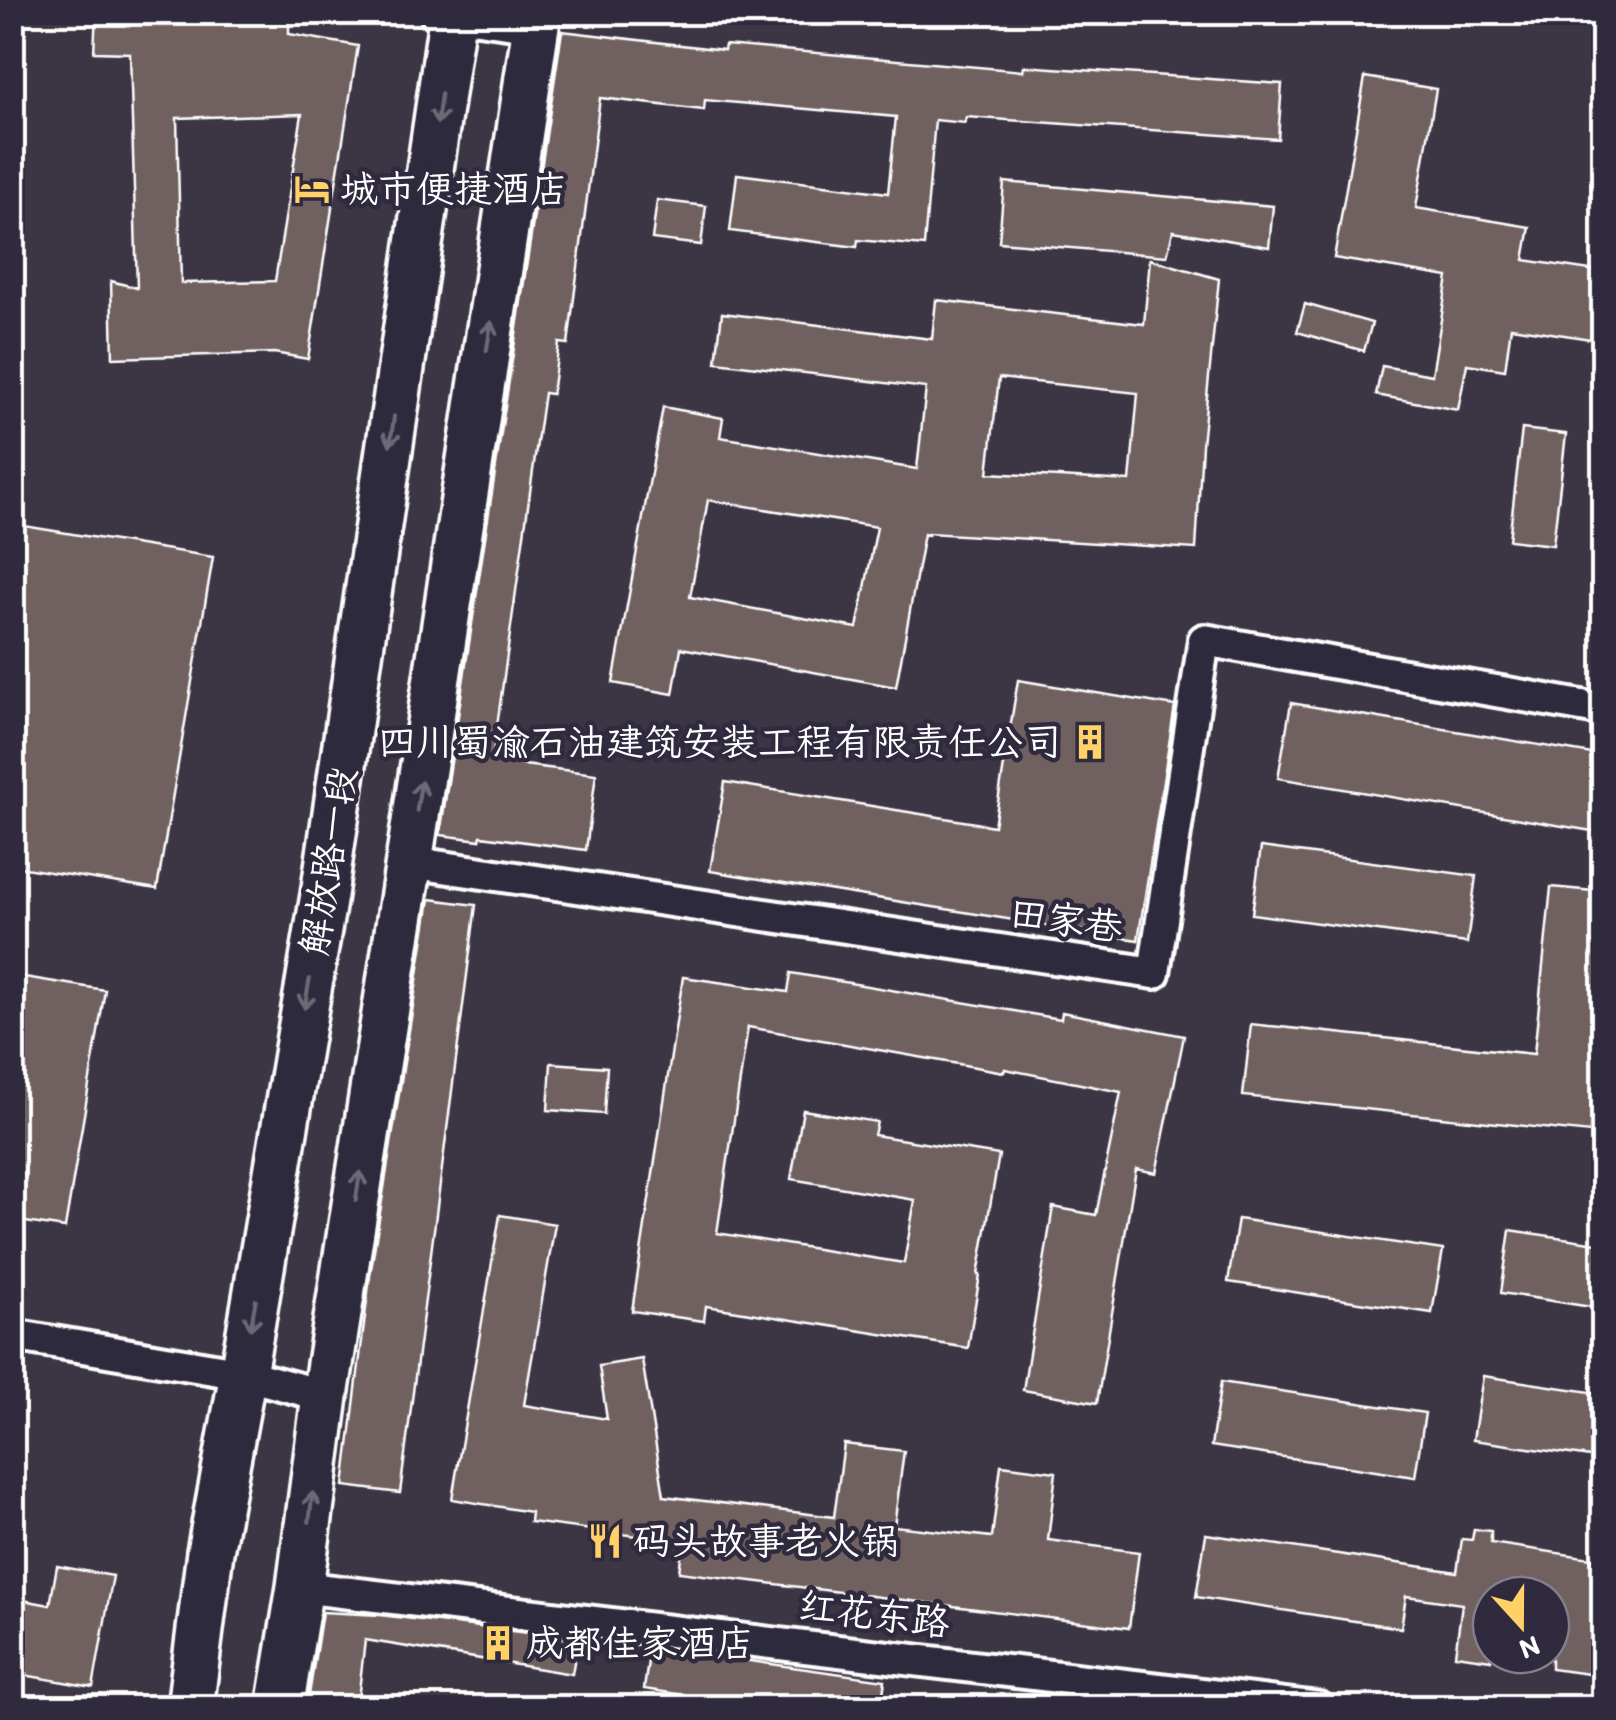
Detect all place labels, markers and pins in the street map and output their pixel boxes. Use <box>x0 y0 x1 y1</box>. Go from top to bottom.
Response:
place label: 城市便捷酒店 <box>340 166 568 212</box>
hotel icon: 城市便捷酒店 <box>293 170 331 208</box>
place label: 四川蜀渝石油建筑安装工程有限责任公司 <box>378 719 1062 765</box>
building icon: 四川蜀渝石油建筑安装工程有限责任公司 <box>1071 723 1109 761</box>
place label: 码头故事老火锅 <box>633 1518 899 1564</box>
restaurant icon: 码头故事老火锅 <box>586 1522 624 1560</box>
place label: 成都佳家酒店 <box>526 1620 754 1666</box>
building icon: 成都佳家酒店 <box>479 1624 517 1662</box>

